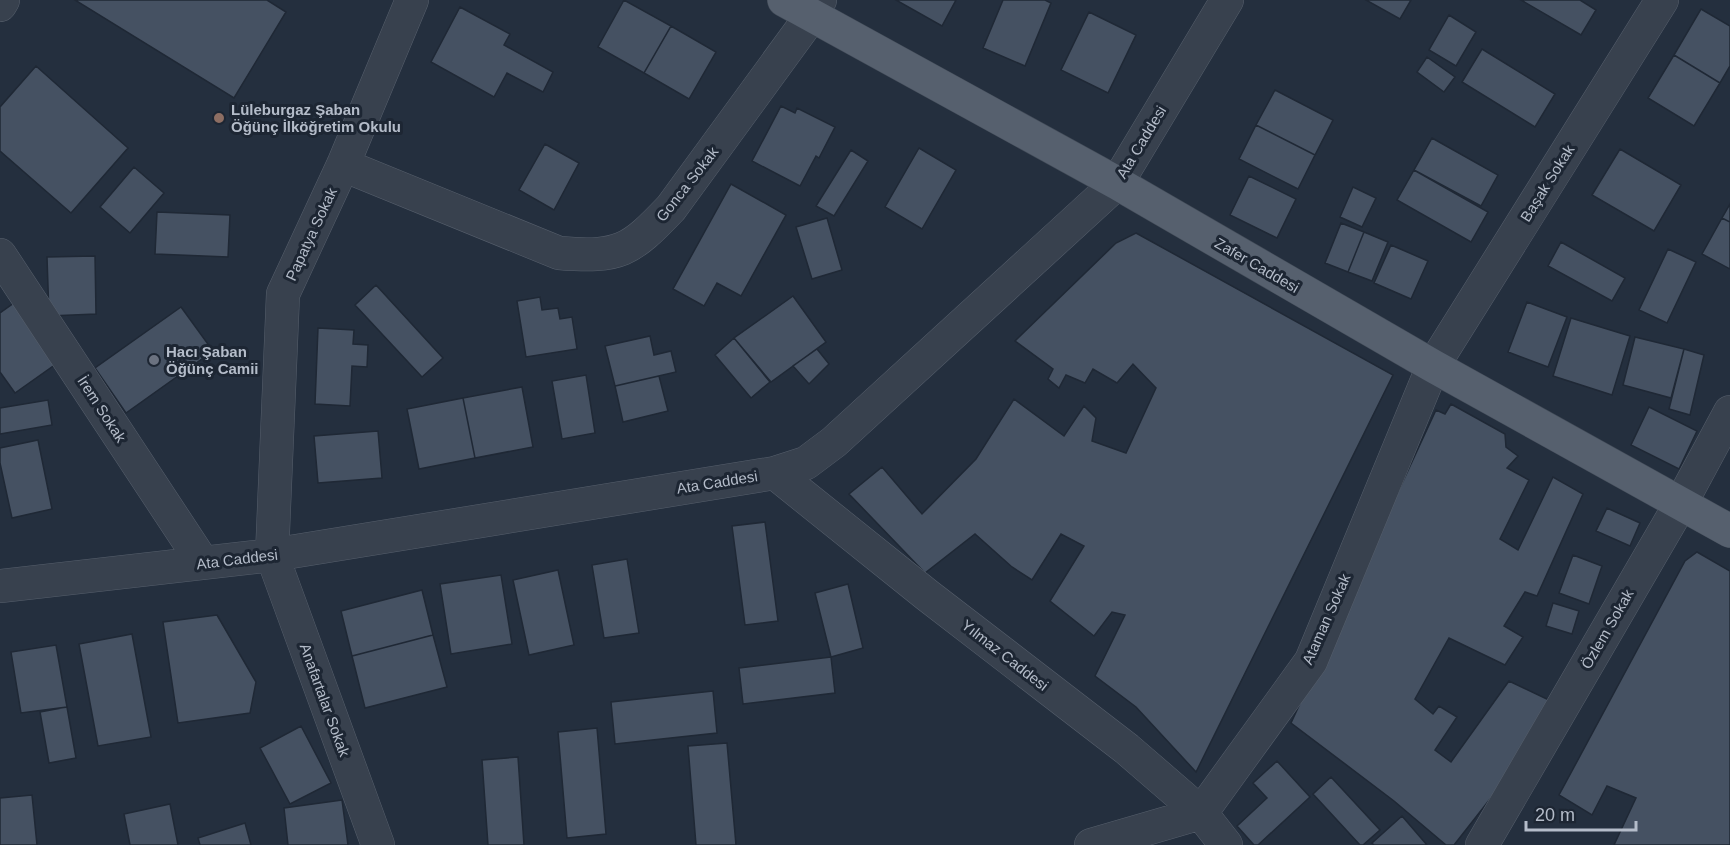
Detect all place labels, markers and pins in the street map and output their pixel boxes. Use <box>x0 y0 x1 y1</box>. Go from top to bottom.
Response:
place label: Lüleburgaz Şaban Öğünç İlköğretim Okulu <box>231 101 401 135</box>
marker: Lüleburgaz Şaban Öğünç İlköğretim Okulu <box>212 111 226 125</box>
place label: Hacı Şaban Öğünç Camii <box>166 343 259 377</box>
marker: Hacı Şaban Öğünç Camii <box>147 353 161 367</box>

